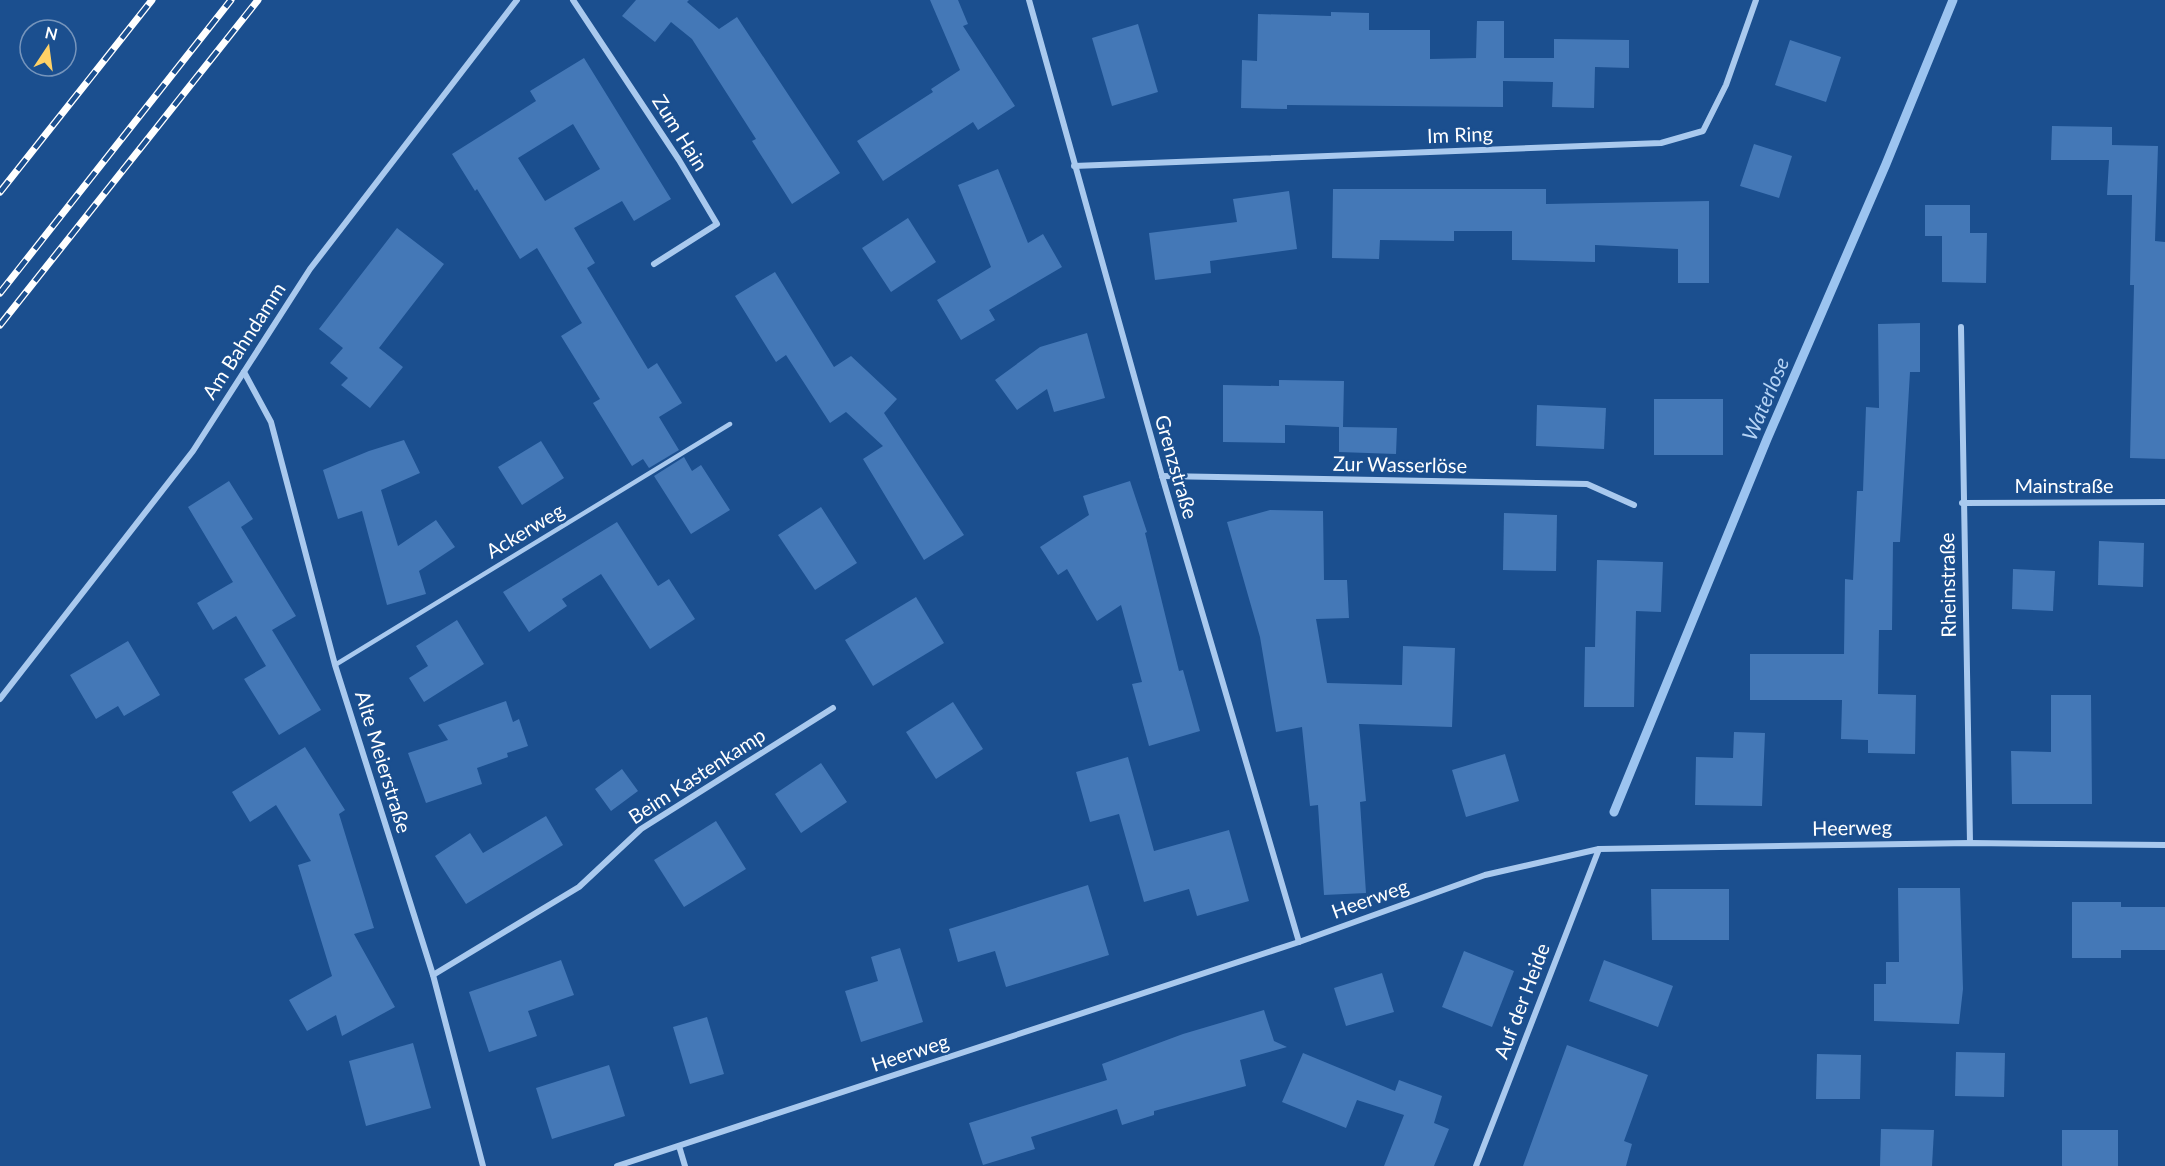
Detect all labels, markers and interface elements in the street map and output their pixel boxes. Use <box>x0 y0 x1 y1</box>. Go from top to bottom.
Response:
north arrow <box>18 18 78 78</box>
text: N <box>43 22 60 44</box>
street label: Zum Hain <box>648 90 714 175</box>
street label: Im Ring <box>1427 121 1493 147</box>
street label: Am Bahndamm <box>197 278 290 403</box>
water label: Waterlose <box>1736 353 1793 444</box>
street label: Grenzstraße <box>1151 412 1203 522</box>
street label: Zur Wasserlöse <box>1333 451 1467 477</box>
street label: Mainstraße <box>2014 473 2114 497</box>
street label: Ackerweg <box>481 498 568 563</box>
street label: Rheinstraße <box>1934 532 1960 638</box>
street label: Alte Meierstraße <box>351 688 417 836</box>
street label: Beim Kastenkamp <box>624 722 769 828</box>
street label: Heerweg <box>1812 814 1892 840</box>
street label: Heerweg <box>1328 873 1411 923</box>
street label: Auf der Heide <box>1488 939 1554 1062</box>
street label: Heerweg <box>868 1028 951 1076</box>

